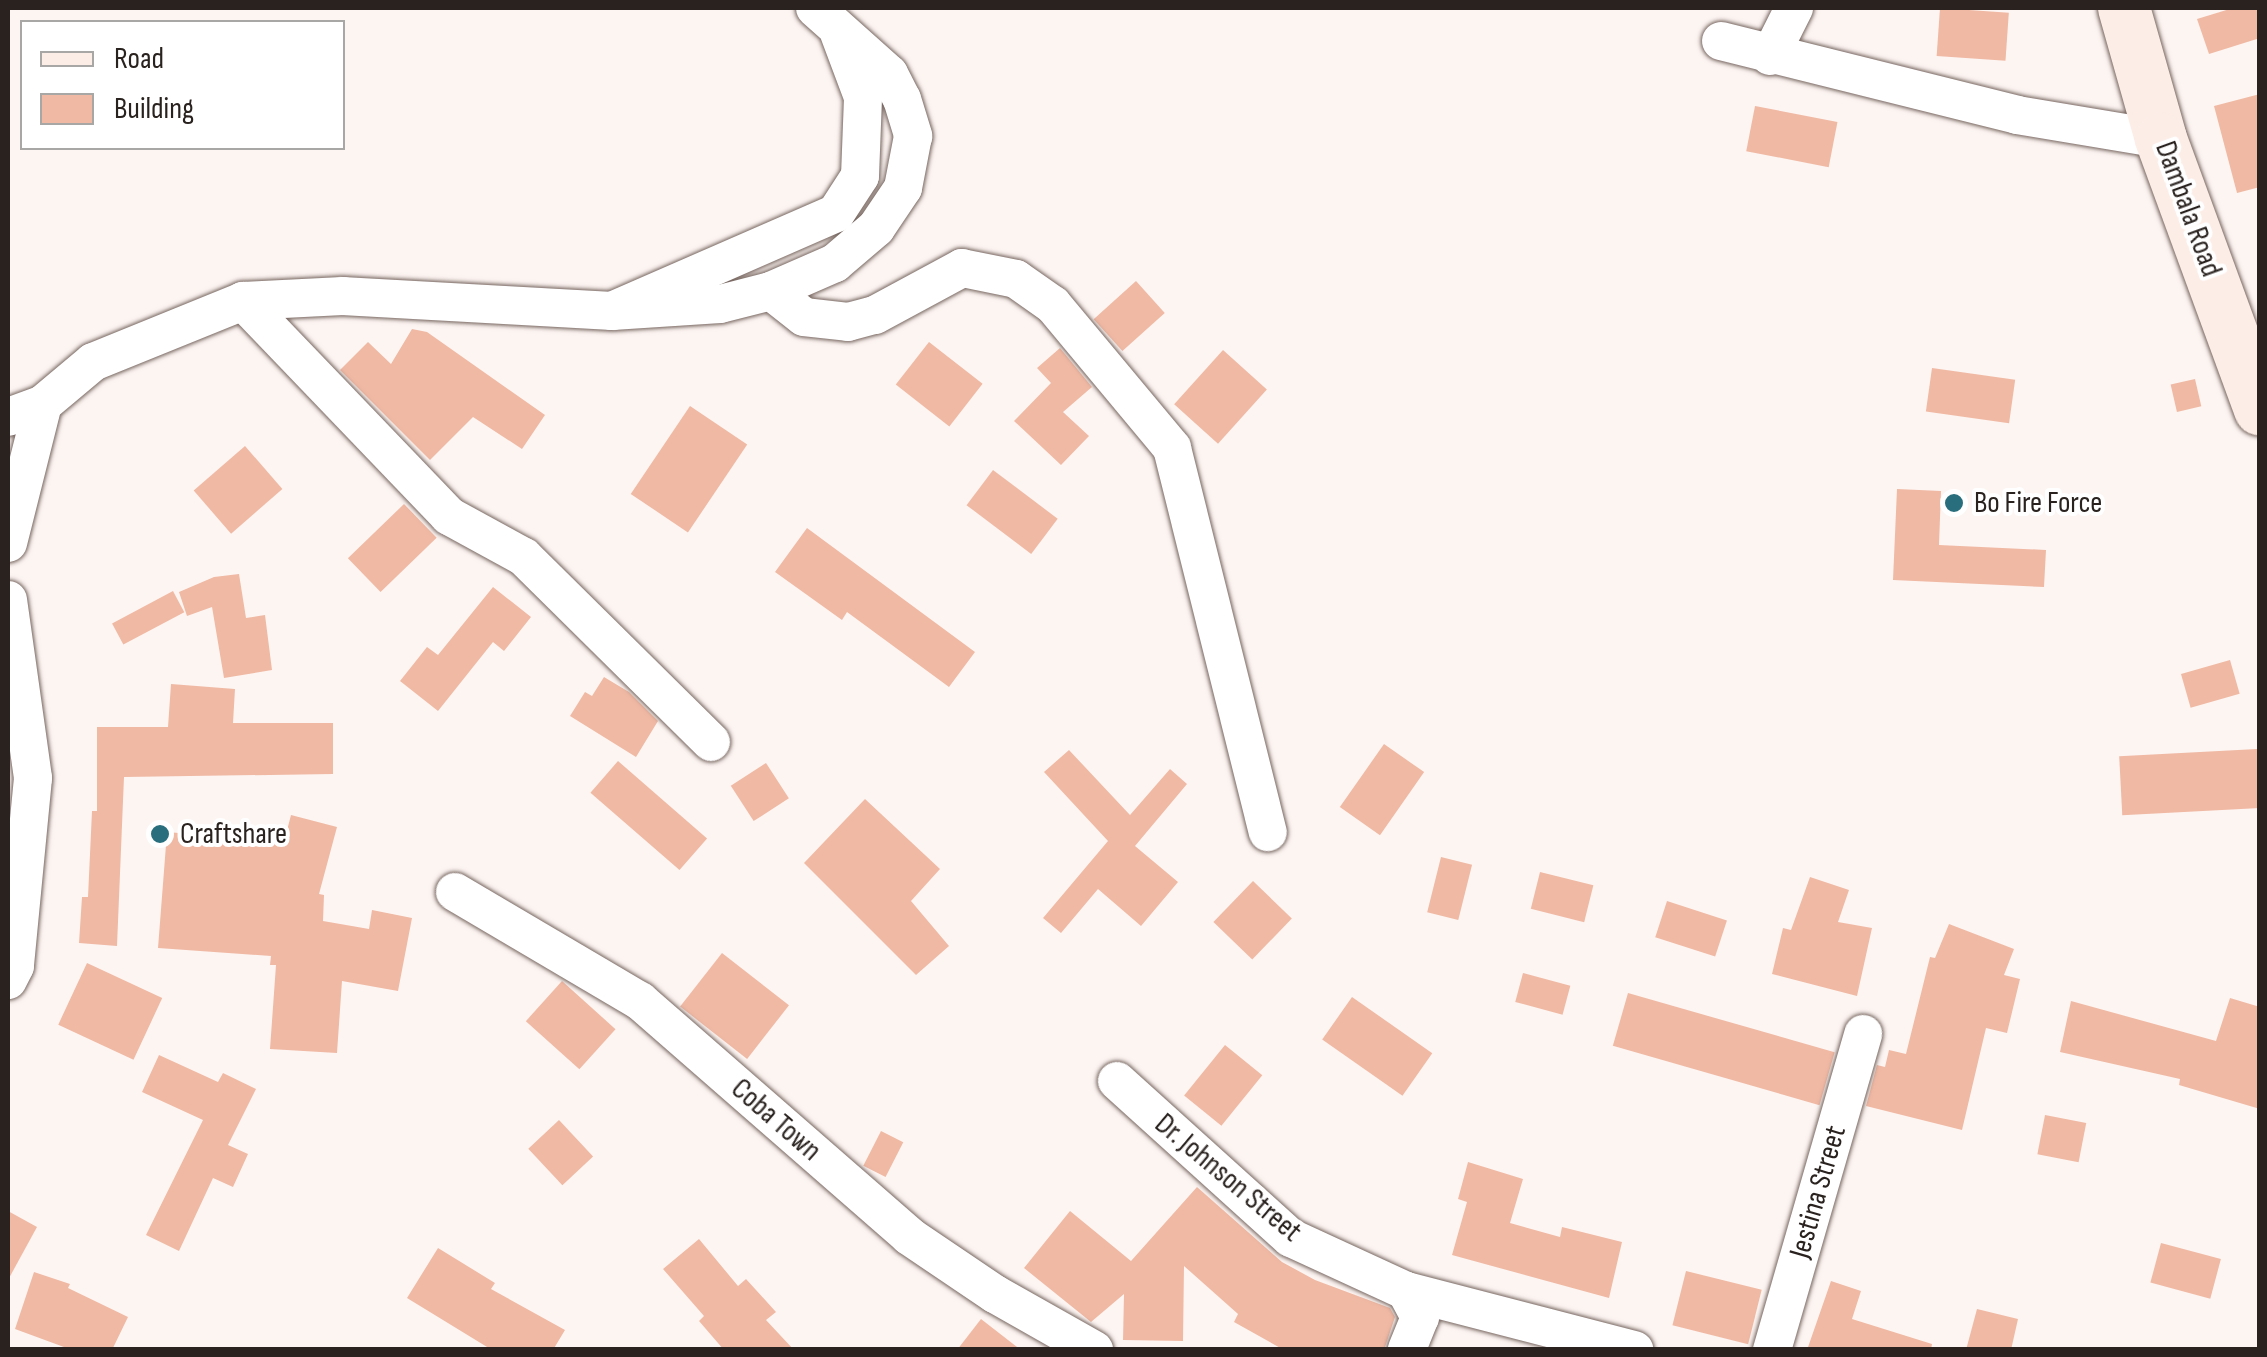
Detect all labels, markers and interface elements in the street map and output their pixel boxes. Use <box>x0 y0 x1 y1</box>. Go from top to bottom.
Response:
legend <box>20 20 345 150</box>
text: Road <box>114 41 164 77</box>
text: Building <box>114 91 194 127</box>
street label: Dambala Road <box>2147 136 2229 282</box>
place label: Bo Fire Force <box>1974 485 2102 521</box>
marker: Bo Fire Force <box>1943 492 1965 514</box>
place label: Craftshare <box>180 816 287 852</box>
marker: Craftshare <box>149 823 171 845</box>
street label: Coba Town <box>724 1071 828 1169</box>
street label: Dr. Johnson Street <box>1147 1106 1309 1250</box>
street label: Jestina Street <box>1782 1122 1854 1262</box>

